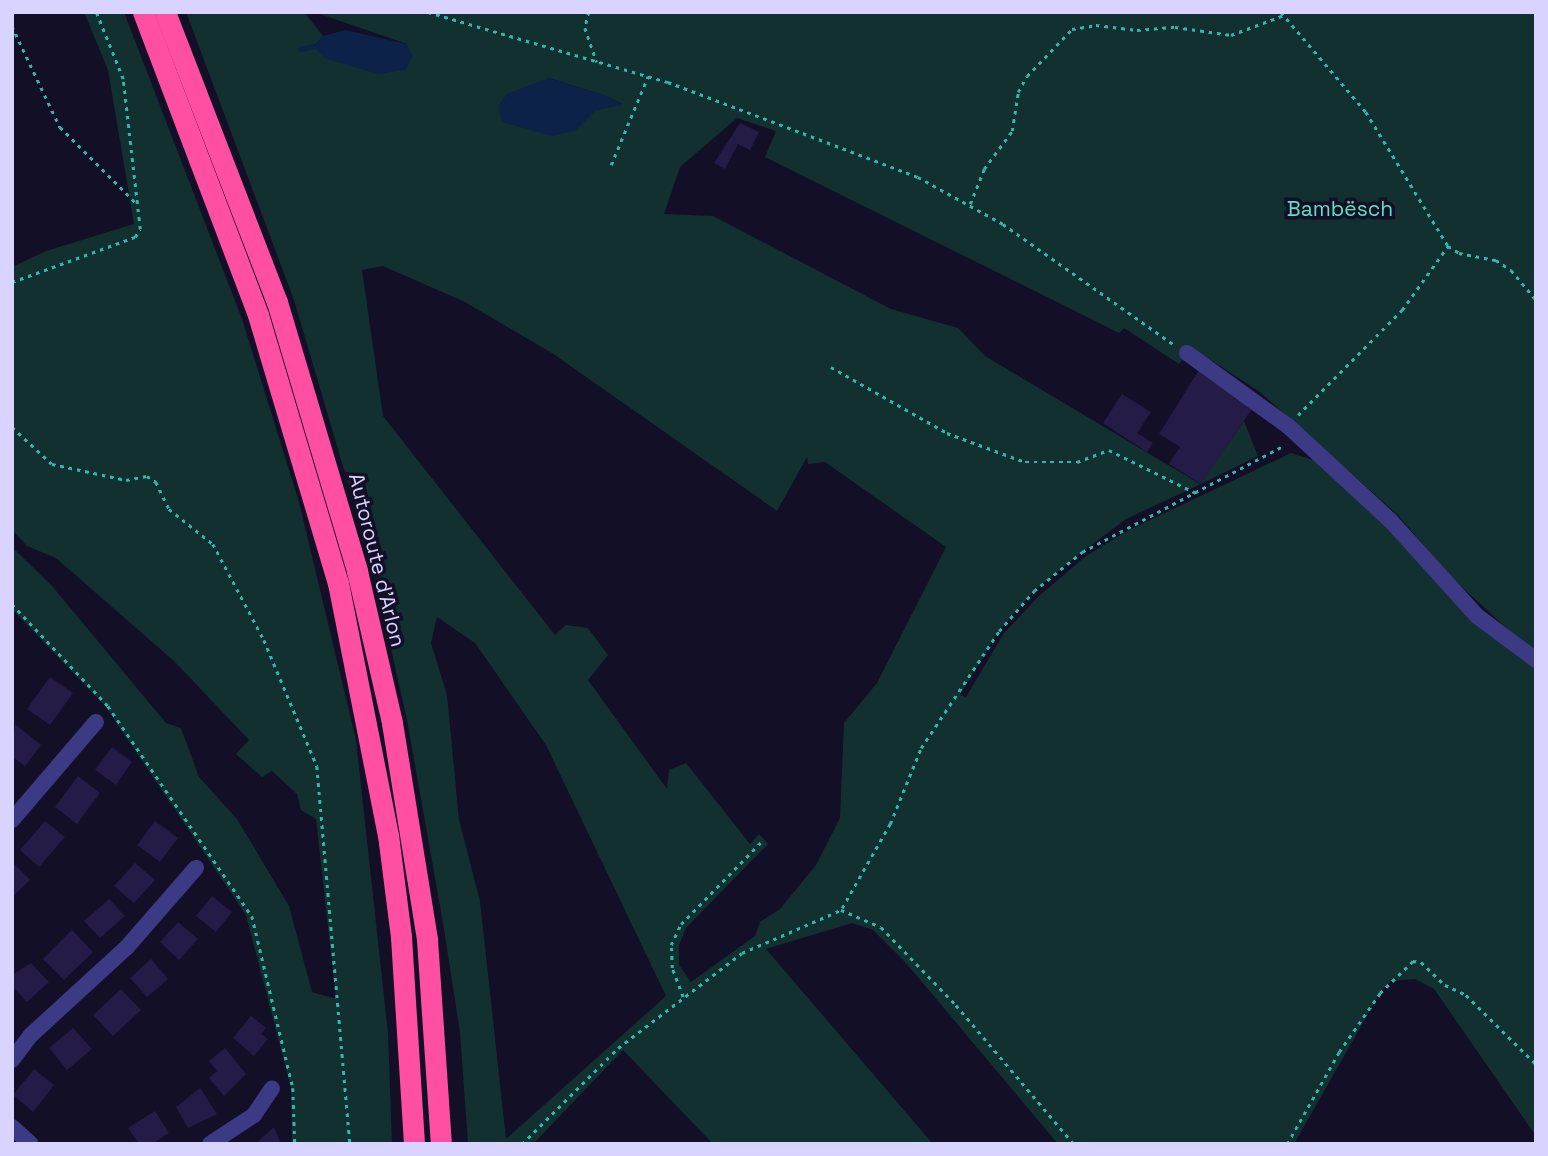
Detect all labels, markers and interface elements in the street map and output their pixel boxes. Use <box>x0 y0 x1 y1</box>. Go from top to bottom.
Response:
park label: Bambësch <box>1287 196 1393 222</box>
street label: Autoroute d'Arlon <box>343 471 411 649</box>

